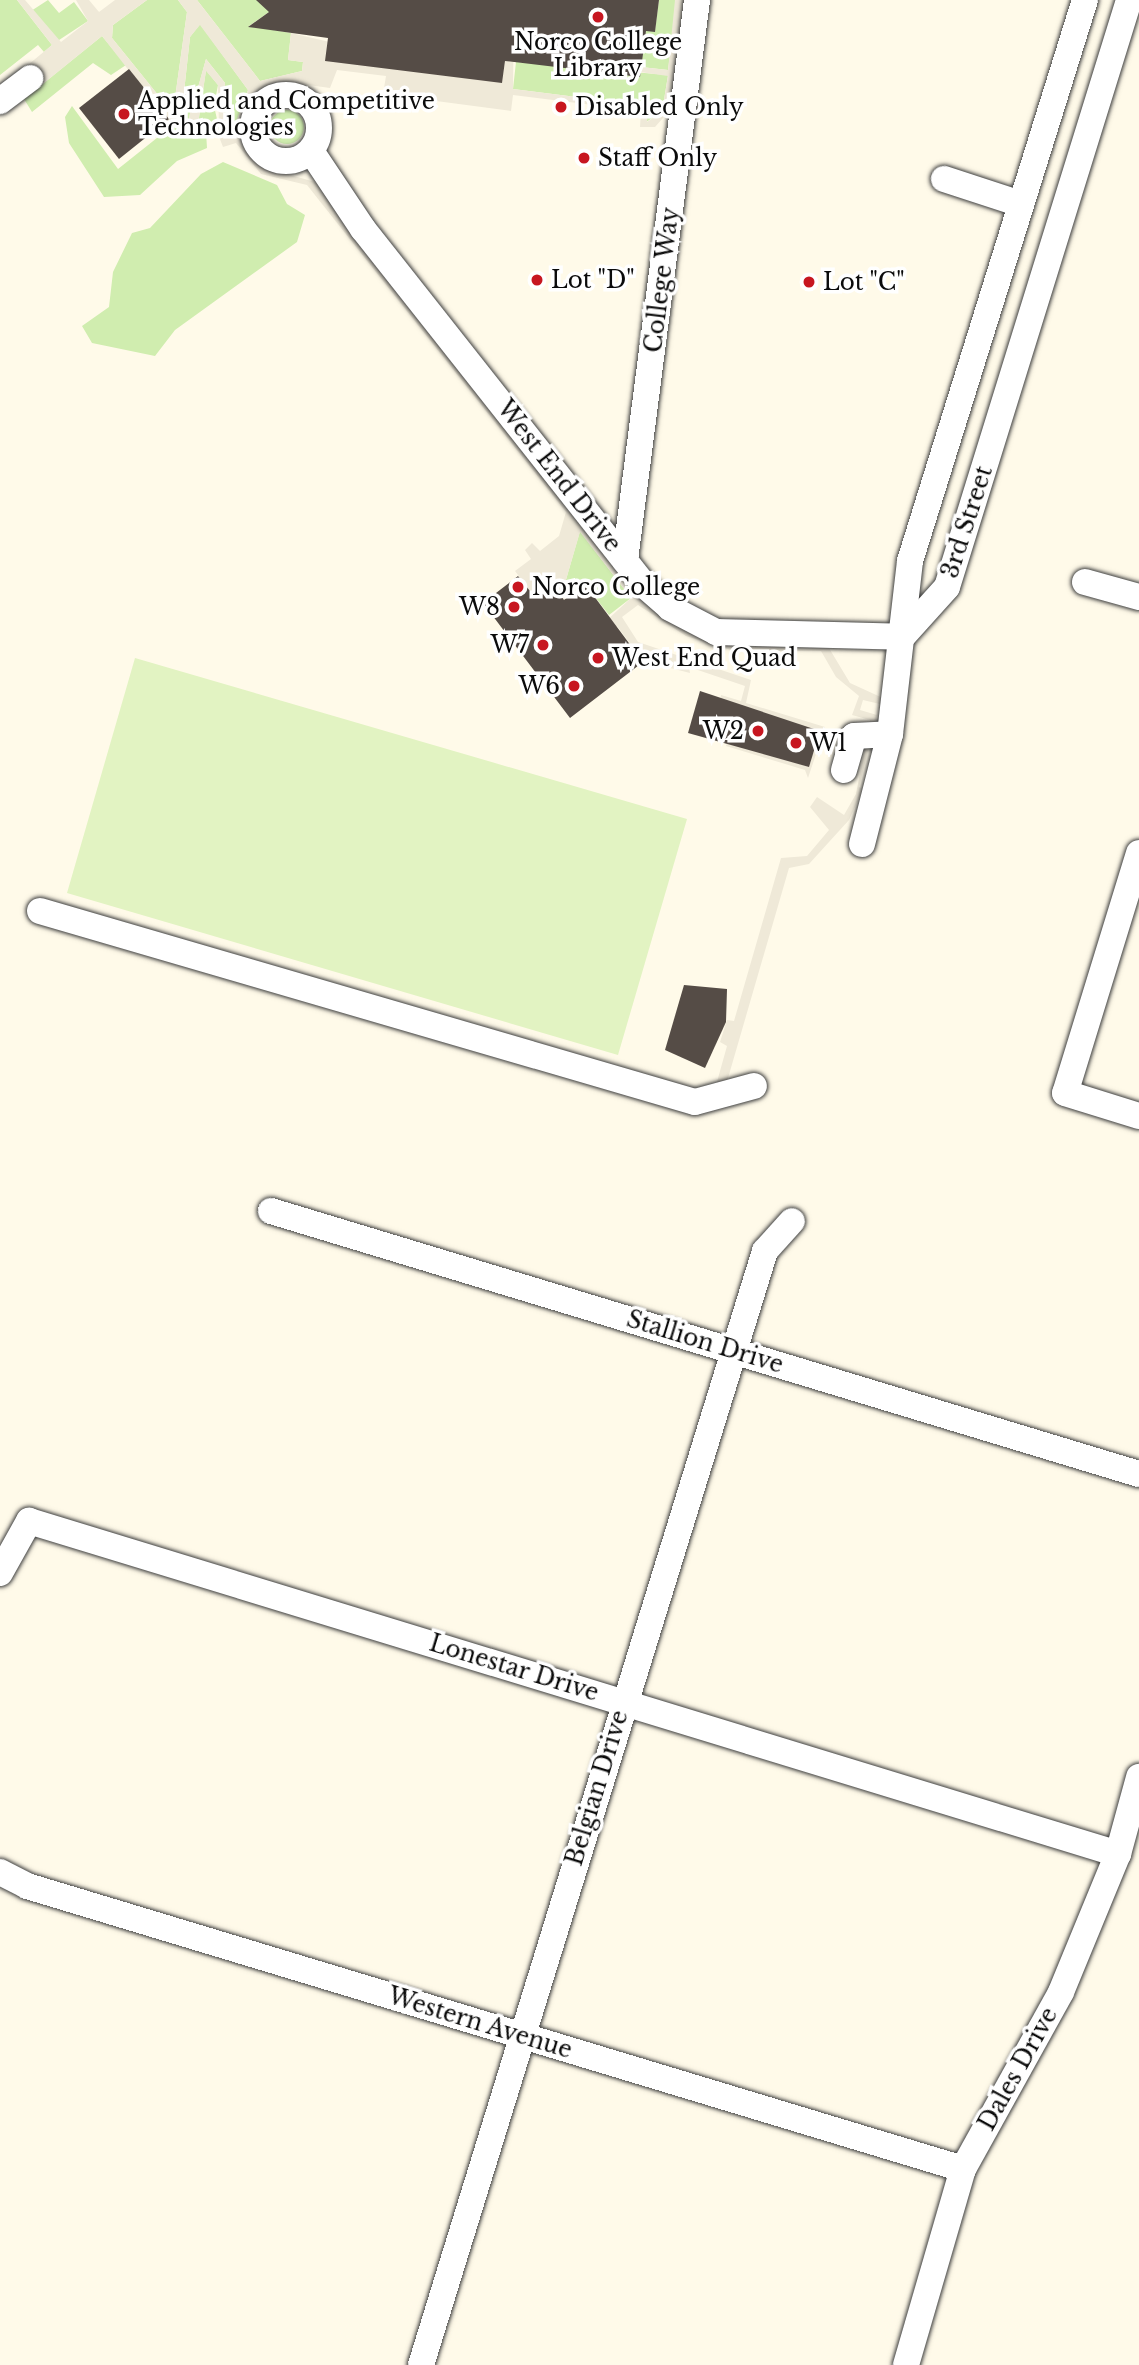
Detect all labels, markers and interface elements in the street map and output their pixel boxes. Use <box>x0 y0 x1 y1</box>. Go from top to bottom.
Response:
marker: Norco College Library <box>590 9 606 25</box>
place label: Norco College Library <box>514 28 682 82</box>
place label: Applied and Competitive Technologies <box>138 87 435 141</box>
place label: Disabled Only <box>575 93 744 121</box>
marker: Disabled Only <box>553 99 569 115</box>
marker: Applied and Competitive Technologies <box>116 106 132 122</box>
place label: Staff Only <box>598 144 717 172</box>
marker: Staff Only <box>576 150 592 166</box>
street label: College Way <box>639 205 685 355</box>
place label: Lot "D" <box>551 266 635 294</box>
place label: Lot "C" <box>823 268 905 296</box>
marker: Lot "D" <box>529 272 545 288</box>
marker: Lot "C" <box>801 274 817 290</box>
street label: West End Drive <box>491 395 627 557</box>
street label: 3rd Street <box>936 462 998 582</box>
place label: Norco College <box>532 573 700 601</box>
marker: Norco College <box>510 579 526 595</box>
place label: W8 <box>459 593 500 621</box>
marker: W8 <box>506 599 522 615</box>
place label: W7 <box>490 631 529 659</box>
marker: W7 <box>535 637 551 653</box>
place label: West End Quad <box>612 644 796 672</box>
marker: West End Quad <box>590 650 606 666</box>
place label: W6 <box>519 672 560 700</box>
marker: W6 <box>566 678 582 694</box>
place label: W2 <box>703 717 744 745</box>
marker: W2 <box>750 723 766 739</box>
place label: W1 <box>810 729 847 757</box>
marker: W1 <box>788 735 804 751</box>
street label: Stallion Drive <box>623 1305 787 1379</box>
street label: Lonestar Drive <box>426 1629 602 1707</box>
street label: Belgian Drive <box>560 1707 634 1869</box>
street label: Western Avenue <box>384 1982 576 2064</box>
street label: Dales Drive <box>973 2003 1063 2135</box>

